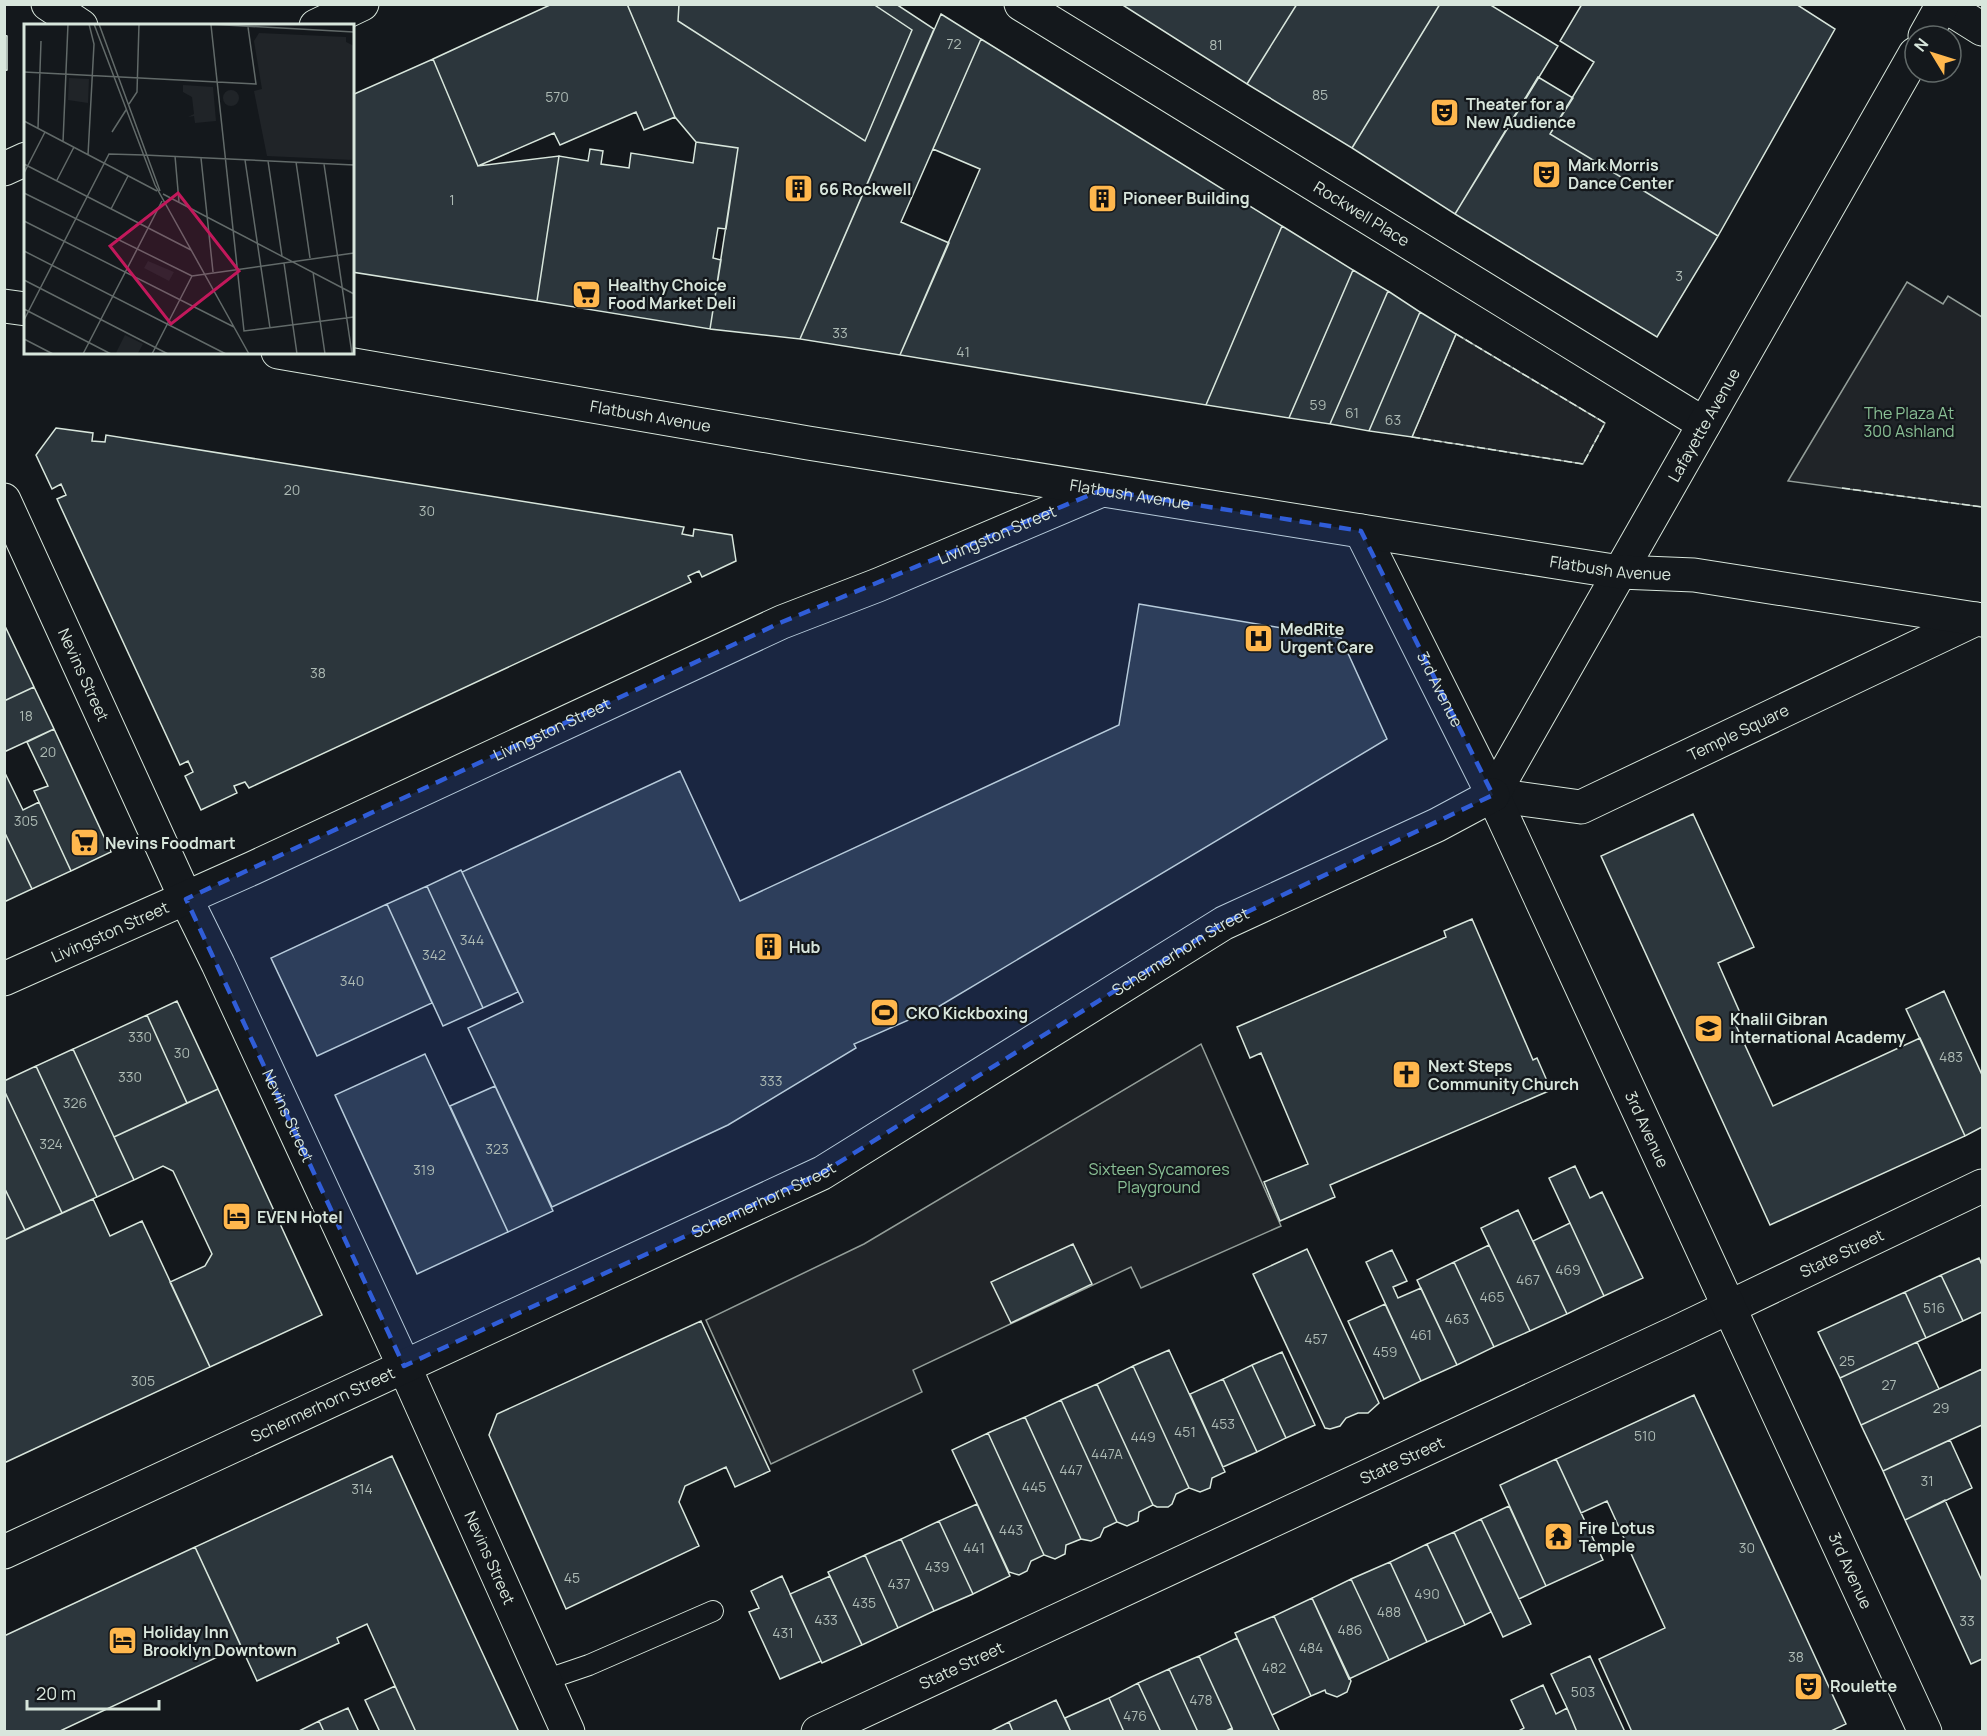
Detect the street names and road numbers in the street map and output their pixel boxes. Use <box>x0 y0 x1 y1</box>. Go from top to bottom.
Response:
street label: Rockwell Place <box>1310 176 1414 251</box>
street label: Lafayette Avenue <box>1663 364 1745 486</box>
street label: Flatbush Avenue <box>589 395 713 437</box>
street label: Flatbush Avenue <box>1068 474 1192 515</box>
street label: Livingston Street <box>934 500 1059 569</box>
street label: Flatbush Avenue <box>1548 550 1672 585</box>
street label: Nevins Street <box>53 625 114 725</box>
street label: 3rd Avenue <box>1412 648 1468 731</box>
street label: Livingston Street <box>490 692 614 766</box>
street label: Temple Square <box>1684 699 1792 766</box>
street label: Livingston Street <box>48 896 172 968</box>
street label: Schermerhorn Street <box>1108 902 1253 1001</box>
street label: Nevins Street <box>257 1066 319 1166</box>
street label: 3rd Avenue <box>1620 1087 1674 1171</box>
street label: Schermerhorn Street <box>688 1156 839 1243</box>
street label: State Street <box>1796 1224 1887 1283</box>
street label: Schermerhorn Street <box>247 1362 398 1447</box>
street label: State Street <box>1356 1431 1448 1489</box>
street label: Nevins Street <box>459 1508 520 1608</box>
street label: 3rd Avenue <box>1823 1529 1878 1612</box>
street label: State Street <box>915 1636 1007 1694</box>

